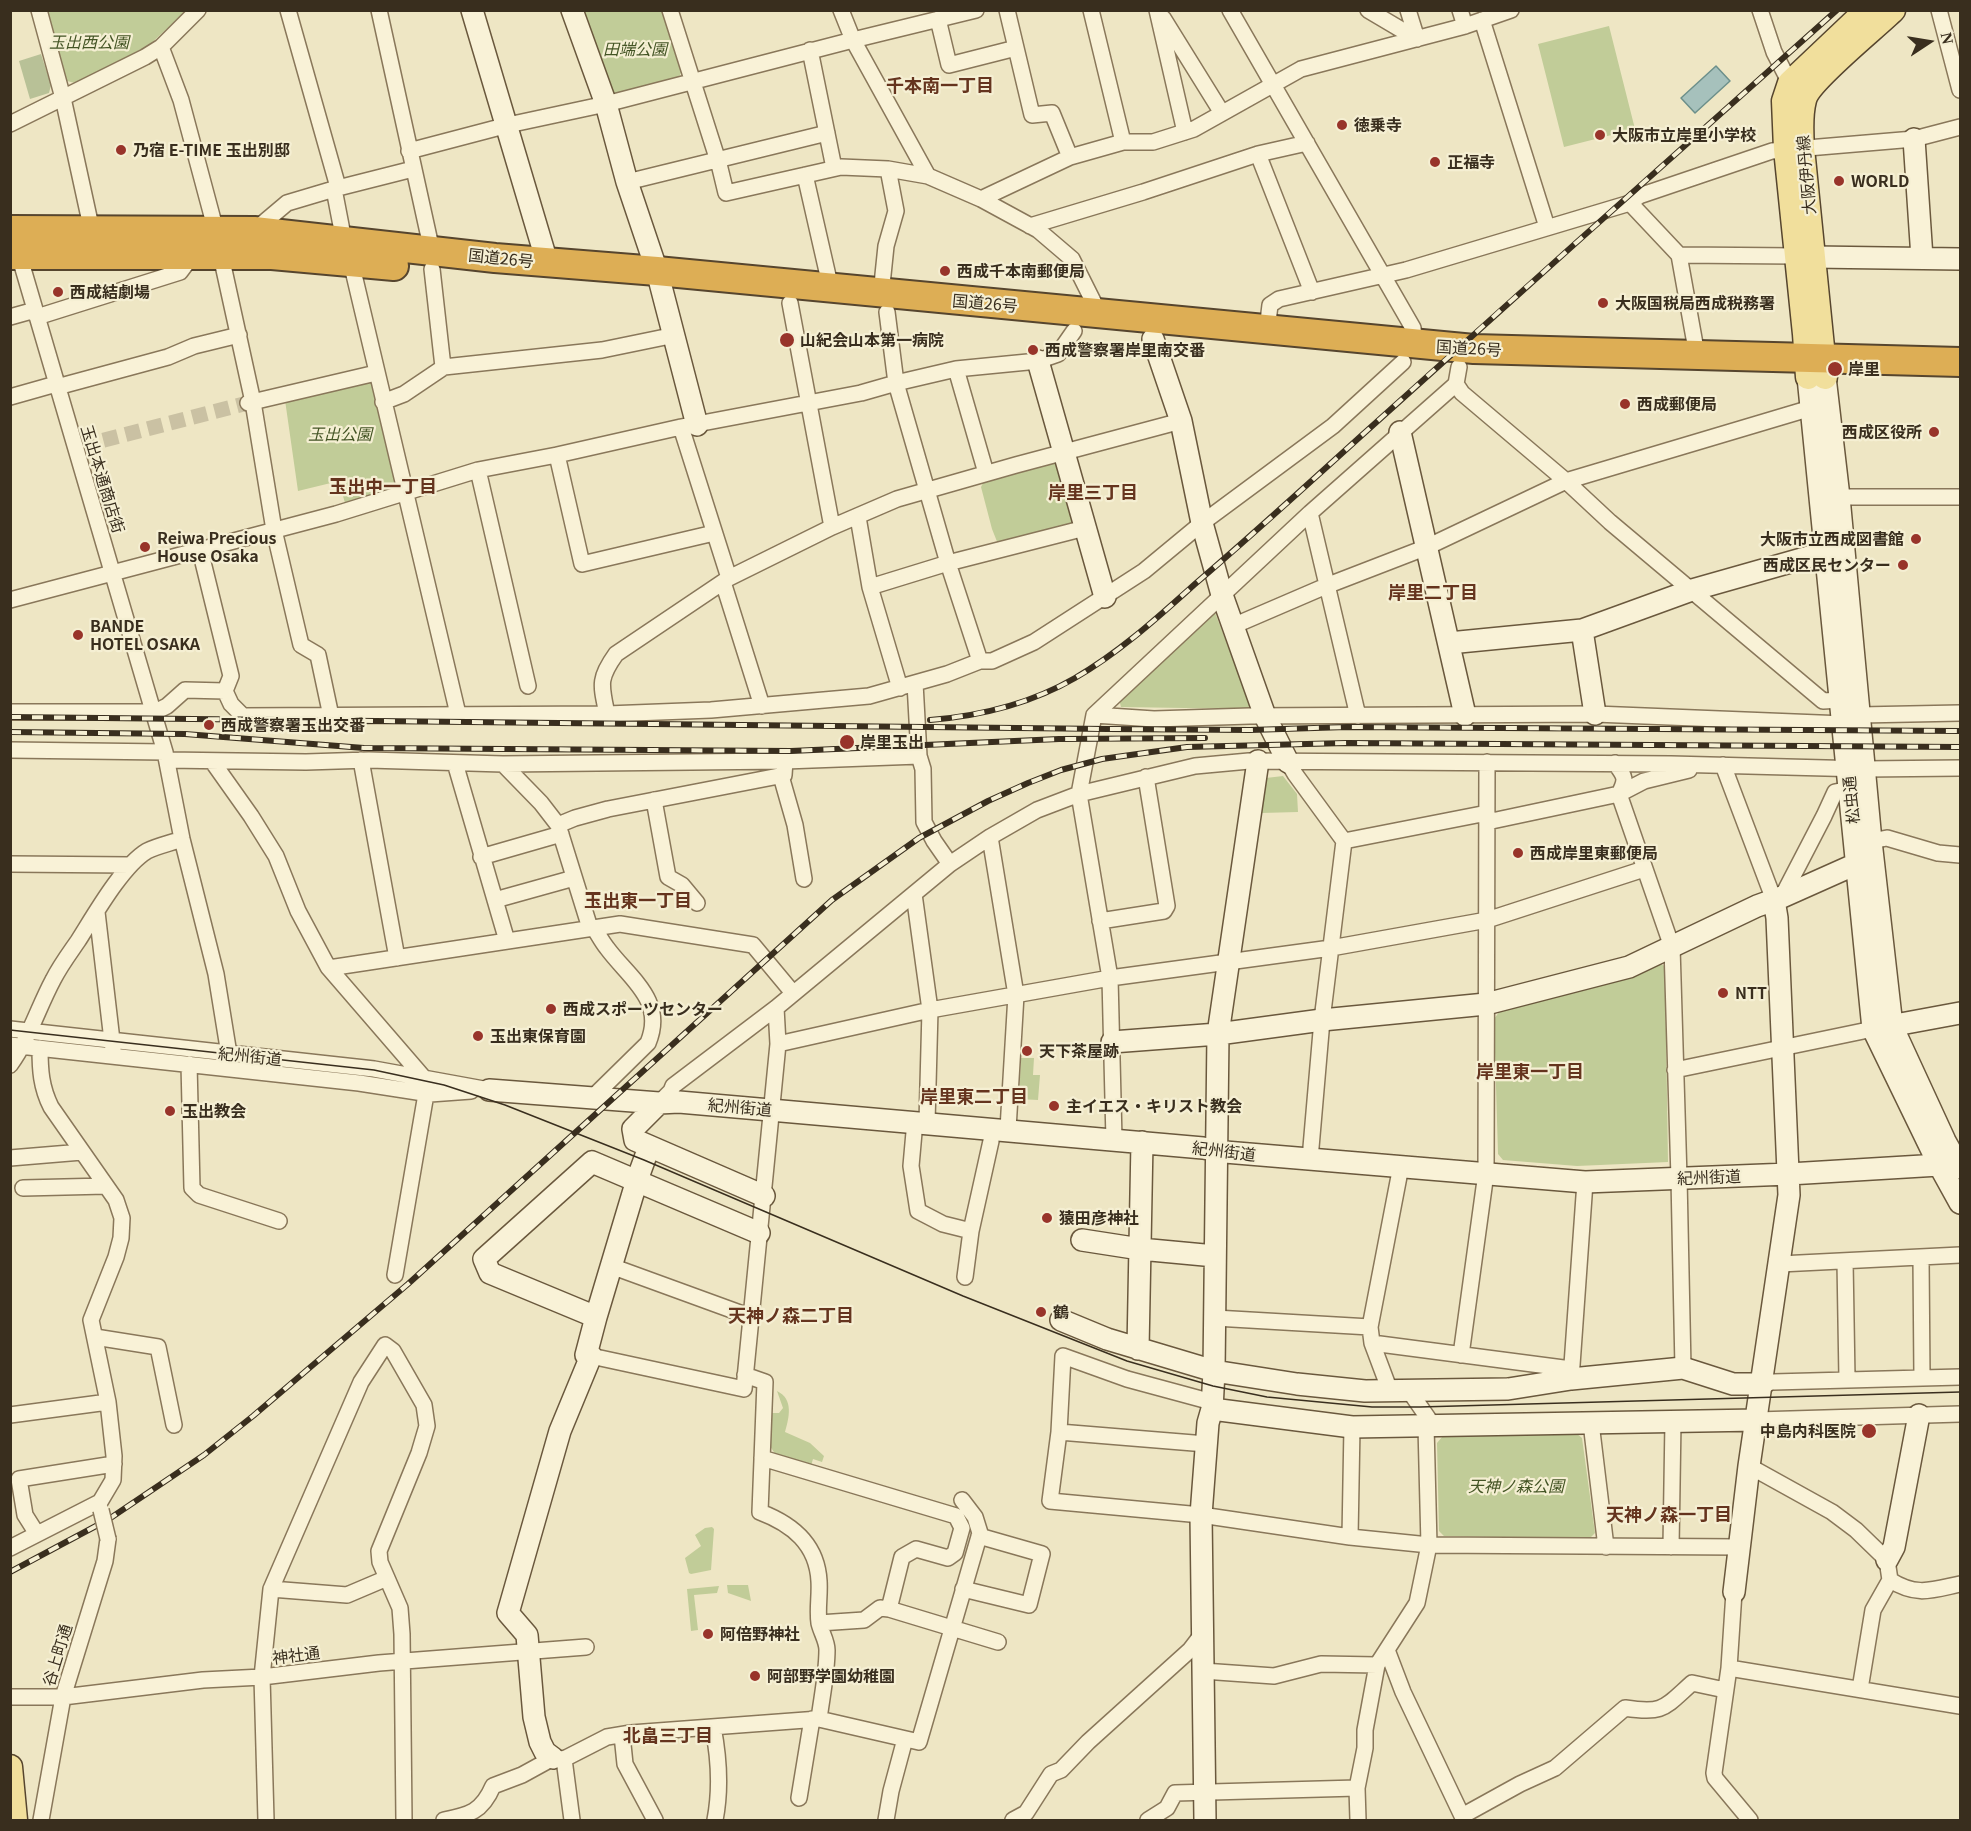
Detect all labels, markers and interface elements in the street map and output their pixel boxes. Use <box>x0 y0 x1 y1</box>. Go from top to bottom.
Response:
north arrow <box>1899 12 1959 72</box>
text: N <box>1938 31 1957 46</box>
park label: 玉出西公園 <box>49 32 129 52</box>
park label: 田端公園 <box>603 39 667 59</box>
district label: 千本南一丁目 <box>886 74 994 96</box>
place label: 徳乗寺 <box>1354 115 1402 135</box>
marker: 徳乗寺 <box>1335 118 1349 132</box>
place label: 大阪市立岸里小学校 <box>1612 125 1756 145</box>
marker: 大阪市立岸里小学校 <box>1593 128 1607 142</box>
street label: 大阪伊丹線 <box>1793 134 1819 216</box>
place label: 乃宿 E-TIME 玉出別邸 <box>133 140 290 160</box>
marker: 乃宿 E-TIME 玉出別邸 <box>114 143 128 157</box>
place label: 正福寺 <box>1447 152 1495 172</box>
marker: 正福寺 <box>1428 155 1442 169</box>
place label: WORLD <box>1851 171 1909 191</box>
marker: WORLD <box>1832 174 1846 188</box>
street label: 国道26号 <box>467 245 535 271</box>
place label: 西成千本南郵便局 <box>957 261 1085 281</box>
marker: 西成千本南郵便局 <box>938 264 952 278</box>
place label: 西成結劇場 <box>70 282 150 302</box>
marker: 西成結劇場 <box>51 285 65 299</box>
street label: 国道26号 <box>951 291 1019 315</box>
place label: 大阪国税局西成税務署 <box>1615 293 1775 313</box>
marker: 大阪国税局西成税務署 <box>1596 296 1610 310</box>
place label: 山紀会山本第一病院 <box>800 330 944 350</box>
marker: 山紀会山本第一病院 <box>778 331 796 349</box>
street label: 国道26号 <box>1436 337 1502 359</box>
place label: 西成警察署岸里南交番 <box>1045 340 1205 360</box>
marker: 西成警察署岸里南交番 <box>1026 343 1040 357</box>
place label: 岸里 <box>1848 359 1880 379</box>
marker: 岸里 <box>1826 360 1844 378</box>
place label: 西成郵便局 <box>1637 394 1717 414</box>
marker: 西成郵便局 <box>1618 397 1632 411</box>
place label: 西成区役所 <box>1842 422 1922 442</box>
street label: 玉出本通商店街 <box>77 423 129 535</box>
park label: 玉出公園 <box>308 424 372 444</box>
marker: 西成区役所 <box>1927 425 1941 439</box>
district label: 玉出中一丁目 <box>329 475 437 497</box>
district label: 岸里三丁目 <box>1048 481 1138 503</box>
place label: Reiwa Precious House Osaka <box>157 528 277 566</box>
place label: 大阪市立西成図書館 <box>1760 529 1904 549</box>
marker: 大阪市立西成図書館 <box>1909 532 1923 546</box>
marker: Reiwa Precious House Osaka <box>138 540 152 554</box>
place label: 西成区民センター <box>1763 555 1891 575</box>
marker: 西成区民センター <box>1896 558 1910 572</box>
district label: 岸里二丁目 <box>1388 581 1478 603</box>
place label: BANDE HOTEL OSAKA <box>90 616 200 654</box>
marker: BANDE HOTEL OSAKA <box>71 628 85 642</box>
place label: 西成警察署玉出交番 <box>221 715 365 735</box>
marker: 西成警察署玉出交番 <box>202 718 216 732</box>
place label: 岸里玉出 <box>860 732 924 752</box>
marker: 岸里玉出 <box>838 733 856 751</box>
street label: 松虫通 <box>1839 775 1863 825</box>
place label: 西成岸里東郵便局 <box>1530 843 1658 863</box>
marker: 西成岸里東郵便局 <box>1511 846 1525 860</box>
district label: 玉出東一丁目 <box>584 889 692 911</box>
place label: NTT <box>1735 983 1767 1003</box>
marker: NTT <box>1716 986 1730 1000</box>
place label: 西成スポーツセンター <box>563 999 723 1019</box>
marker: 西成スポーツセンター <box>544 1002 558 1016</box>
place label: 玉出東保育園 <box>490 1026 586 1046</box>
marker: 玉出東保育園 <box>471 1029 485 1043</box>
place label: 天下茶屋跡 <box>1039 1041 1119 1061</box>
street label: 紀州街道 <box>217 1043 283 1069</box>
marker: 天下茶屋跡 <box>1020 1044 1034 1058</box>
district label: 岸里東一丁目 <box>1476 1060 1584 1082</box>
district label: 岸里東二丁目 <box>920 1085 1028 1107</box>
street label: 紀州街道 <box>707 1095 773 1119</box>
place label: 主イエス・キリスト教会 <box>1066 1096 1242 1116</box>
marker: 主イエス・キリスト教会 <box>1047 1099 1061 1113</box>
place label: 玉出教会 <box>182 1101 246 1121</box>
marker: 玉出教会 <box>163 1104 177 1118</box>
street label: 紀州街道 <box>1191 1138 1257 1164</box>
street label: 紀州街道 <box>1677 1166 1741 1188</box>
place label: 猿田彦神社 <box>1059 1208 1139 1228</box>
marker: 猿田彦神社 <box>1040 1211 1054 1225</box>
place label: 鶴 <box>1053 1302 1069 1322</box>
district label: 天神ノ森二丁目 <box>728 1304 854 1326</box>
marker: 鶴 <box>1034 1305 1048 1319</box>
place label: 中島内科医院 <box>1760 1421 1856 1441</box>
marker: 中島内科医院 <box>1860 1422 1878 1440</box>
park label: 天神ノ森公園 <box>1468 1476 1564 1496</box>
district label: 天神ノ森一丁目 <box>1606 1503 1732 1525</box>
street label: 谷上町通 <box>38 1622 76 1688</box>
place label: 阿倍野神社 <box>720 1624 800 1644</box>
marker: 阿倍野神社 <box>701 1627 715 1641</box>
street label: 神社通 <box>271 1643 321 1667</box>
place label: 阿部野学園幼稚園 <box>767 1666 895 1686</box>
marker: 阿部野学園幼稚園 <box>748 1669 762 1683</box>
district label: 北畠三丁目 <box>623 1724 713 1746</box>

